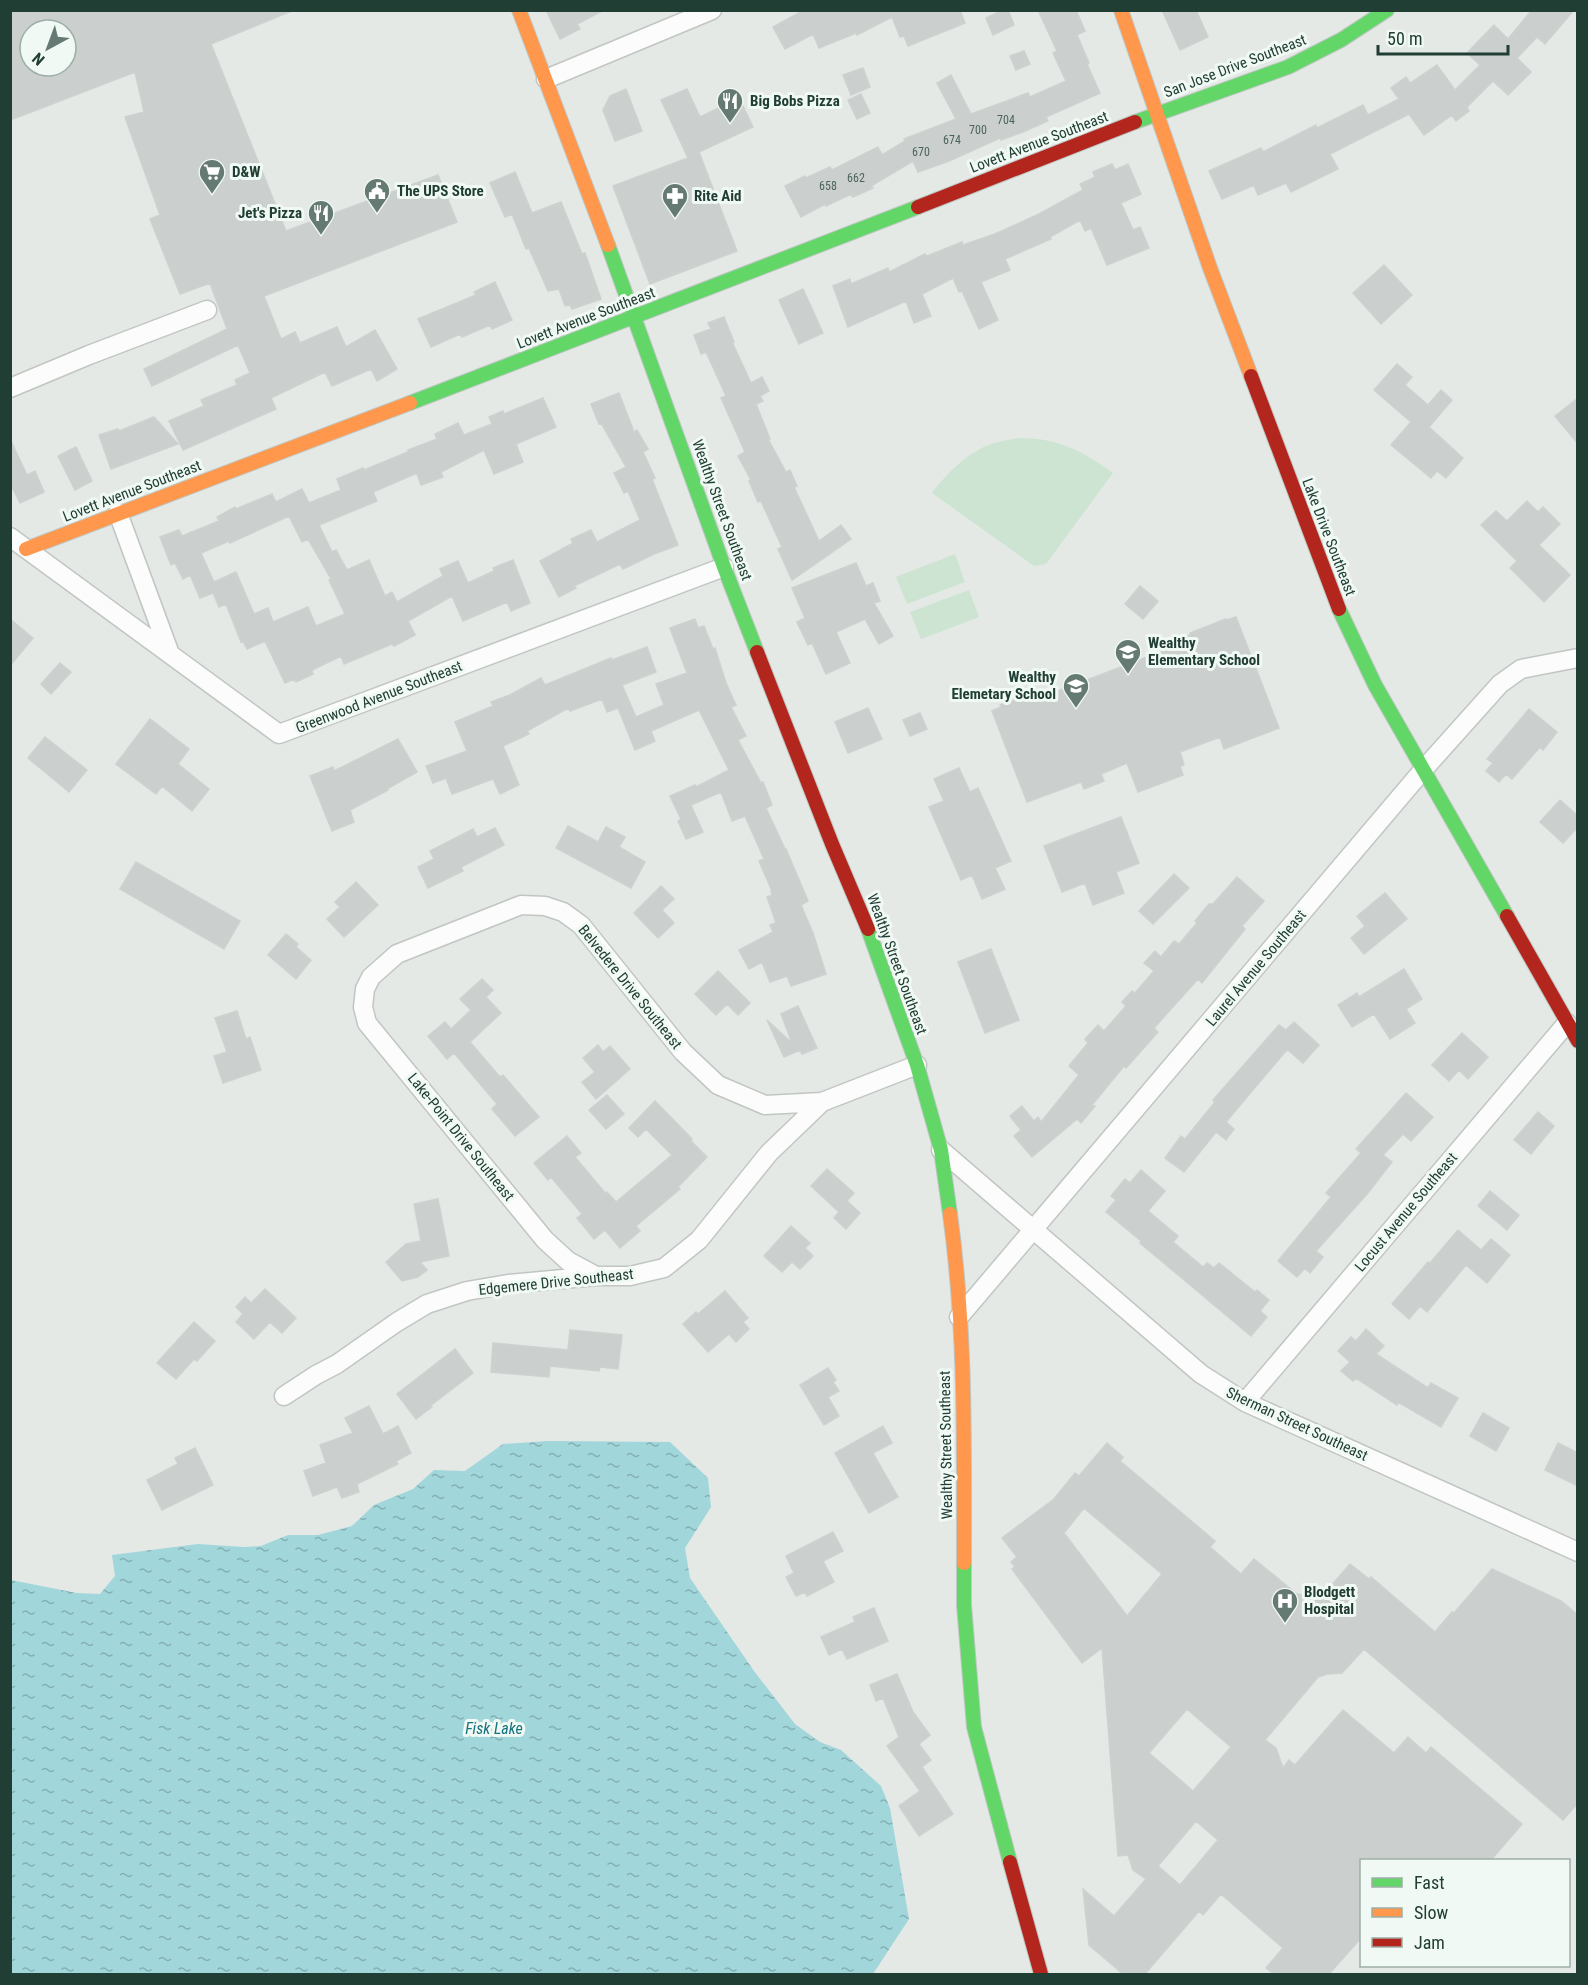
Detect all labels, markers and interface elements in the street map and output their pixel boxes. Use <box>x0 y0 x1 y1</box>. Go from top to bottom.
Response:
north arrow <box>18 18 78 78</box>
scale bar <box>1378 18 1508 56</box>
text: 50 m <box>1387 28 1422 49</box>
street label: San Jose Drive Southeast <box>1161 31 1309 101</box>
text: N <box>29 49 48 69</box>
restaurant icon: Big Bobs Pizza <box>715 86 745 124</box>
place label: Big Bobs Pizza <box>750 92 840 110</box>
street label: Lovett Avenue Southeast <box>967 107 1111 177</box>
house number: 704 <box>997 113 1015 127</box>
house number: 700 <box>969 123 987 137</box>
house number: 674 <box>943 133 961 147</box>
house number: 670 <box>912 145 930 159</box>
supermarket icon: D&W <box>197 157 227 195</box>
place label: D&W <box>232 163 260 181</box>
house number: 662 <box>847 171 865 185</box>
public building icon: The UPS Store <box>362 176 392 214</box>
house number: 658 <box>819 179 837 193</box>
pharmacy icon: Rite Aid <box>660 181 690 219</box>
place label: The UPS Store <box>397 182 484 200</box>
place label: Rite Aid <box>694 187 741 205</box>
restaurant icon: Jet's Pizza <box>306 198 336 236</box>
place label: Jet's Pizza <box>238 204 302 222</box>
street label: Lovett Avenue Southeast <box>514 283 658 353</box>
street label: Wealthy Street Southeast <box>688 437 756 583</box>
street label: Lovett Avenue Southeast <box>60 456 204 526</box>
street label: Lake Drive Southeast <box>1298 476 1360 598</box>
place label: Wealthy Elementary School <box>1148 634 1260 669</box>
school or university icon: Wealthy Elementary School <box>1113 637 1143 675</box>
street label: Greenwood Avenue Southeast <box>293 657 465 737</box>
place label: Wealthy Elemetary School <box>951 668 1056 703</box>
school or university icon: Wealthy Elemetary School <box>1061 671 1091 709</box>
street label: Wealthy Street Southeast <box>863 891 931 1037</box>
street label: Laurel Avenue Southeast <box>1202 906 1310 1030</box>
street label: Belvedere Drive Southeast <box>574 921 686 1053</box>
street label: Lake-Point Drive Southeast <box>404 1069 518 1205</box>
street label: Locust Avenue Southeast <box>1351 1149 1461 1275</box>
street label: Edgemere Drive Southeast <box>478 1265 634 1299</box>
street label: Wealthy Street Southeast <box>936 1371 956 1519</box>
street label: Sherman Street Southeast <box>1223 1383 1371 1465</box>
place label: Blodgett Hospital <box>1304 1583 1355 1618</box>
hospital icon: Blodgett Hospital <box>1270 1586 1300 1624</box>
water label: Fisk Lake <box>465 1719 523 1738</box>
legend <box>1360 1859 1570 1967</box>
text: Fast <box>1414 1872 1445 1893</box>
text: Slow <box>1414 1902 1449 1923</box>
text: Jam <box>1414 1932 1445 1953</box>

